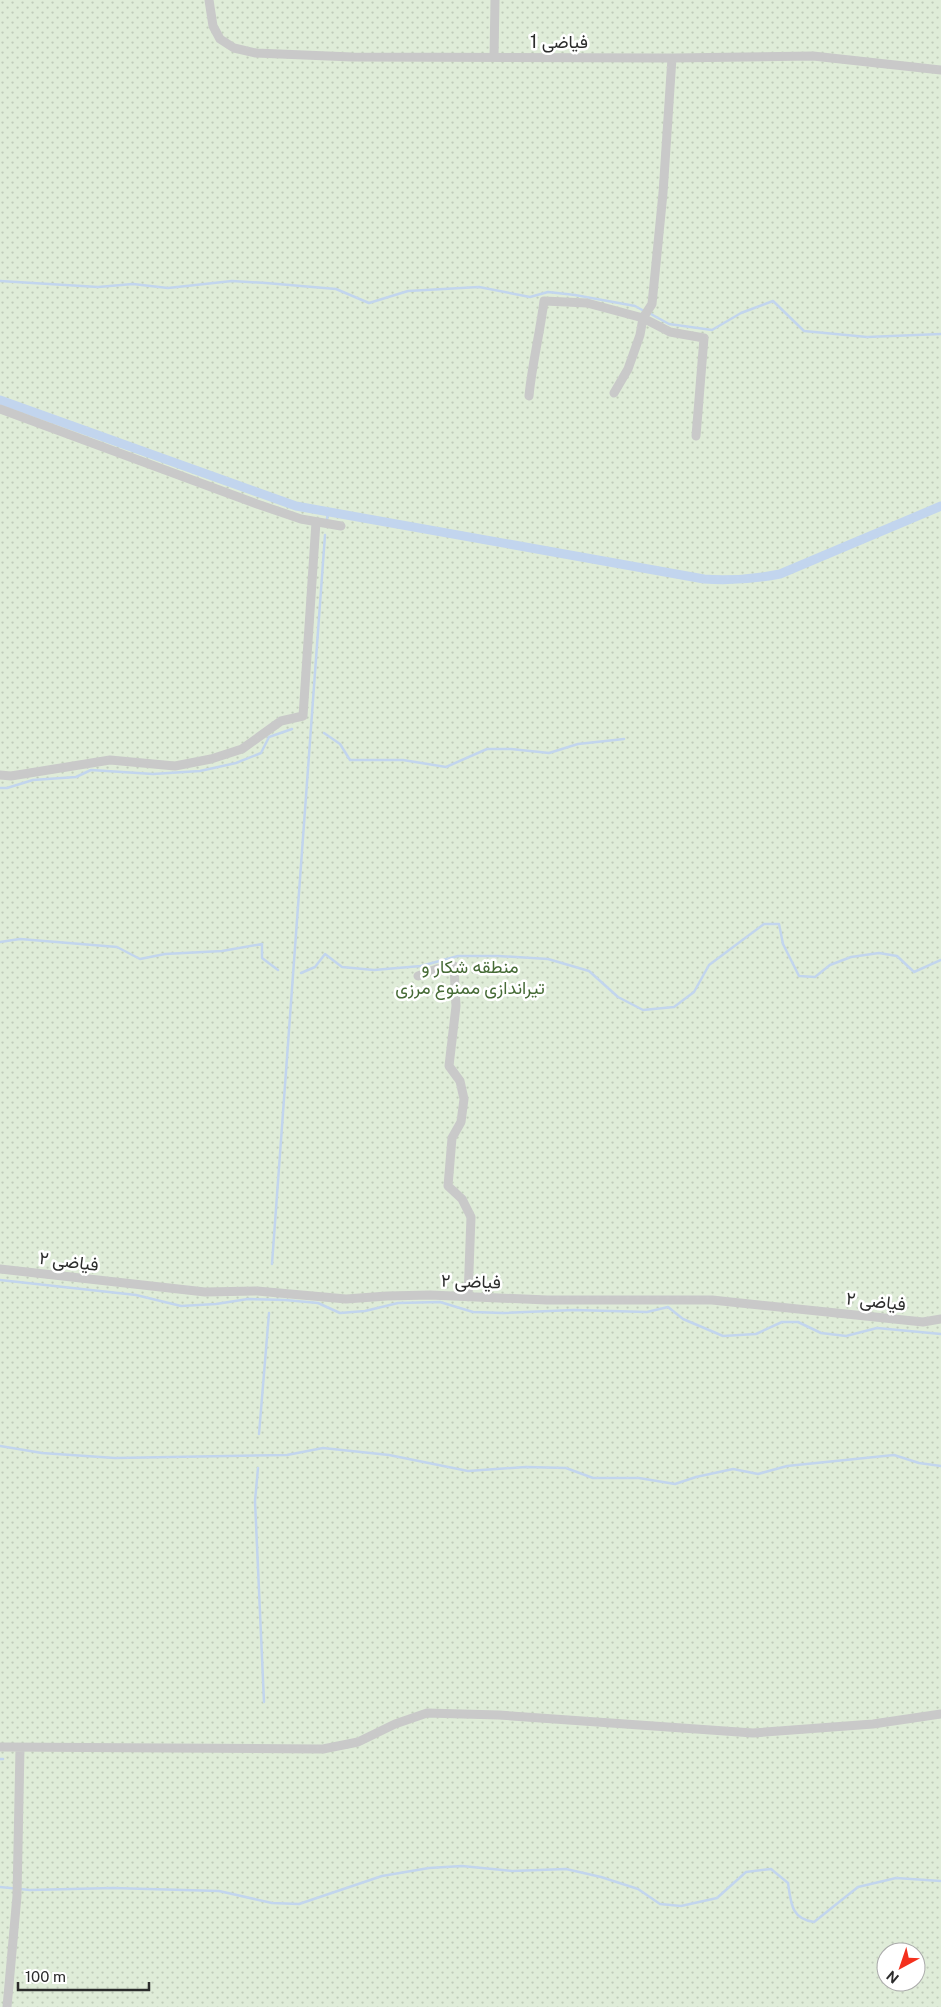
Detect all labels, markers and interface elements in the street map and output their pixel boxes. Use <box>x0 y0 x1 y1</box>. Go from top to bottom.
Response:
street label: فیاضی 1 <box>530 31 588 53</box>
park label: منطقه شکار و تیراندازی ممنوع مرزی <box>395 956 545 1000</box>
street label: فیاضی ۲ <box>38 1247 100 1276</box>
street label: فیاضی ۲ <box>441 1269 501 1294</box>
street label: فیاضی ۲ <box>845 1287 907 1316</box>
north arrow <box>876 1942 926 1992</box>
scale bar <box>18 1960 149 1992</box>
text: N <box>883 1967 902 1987</box>
text: 100 m <box>25 1968 66 1985</box>

